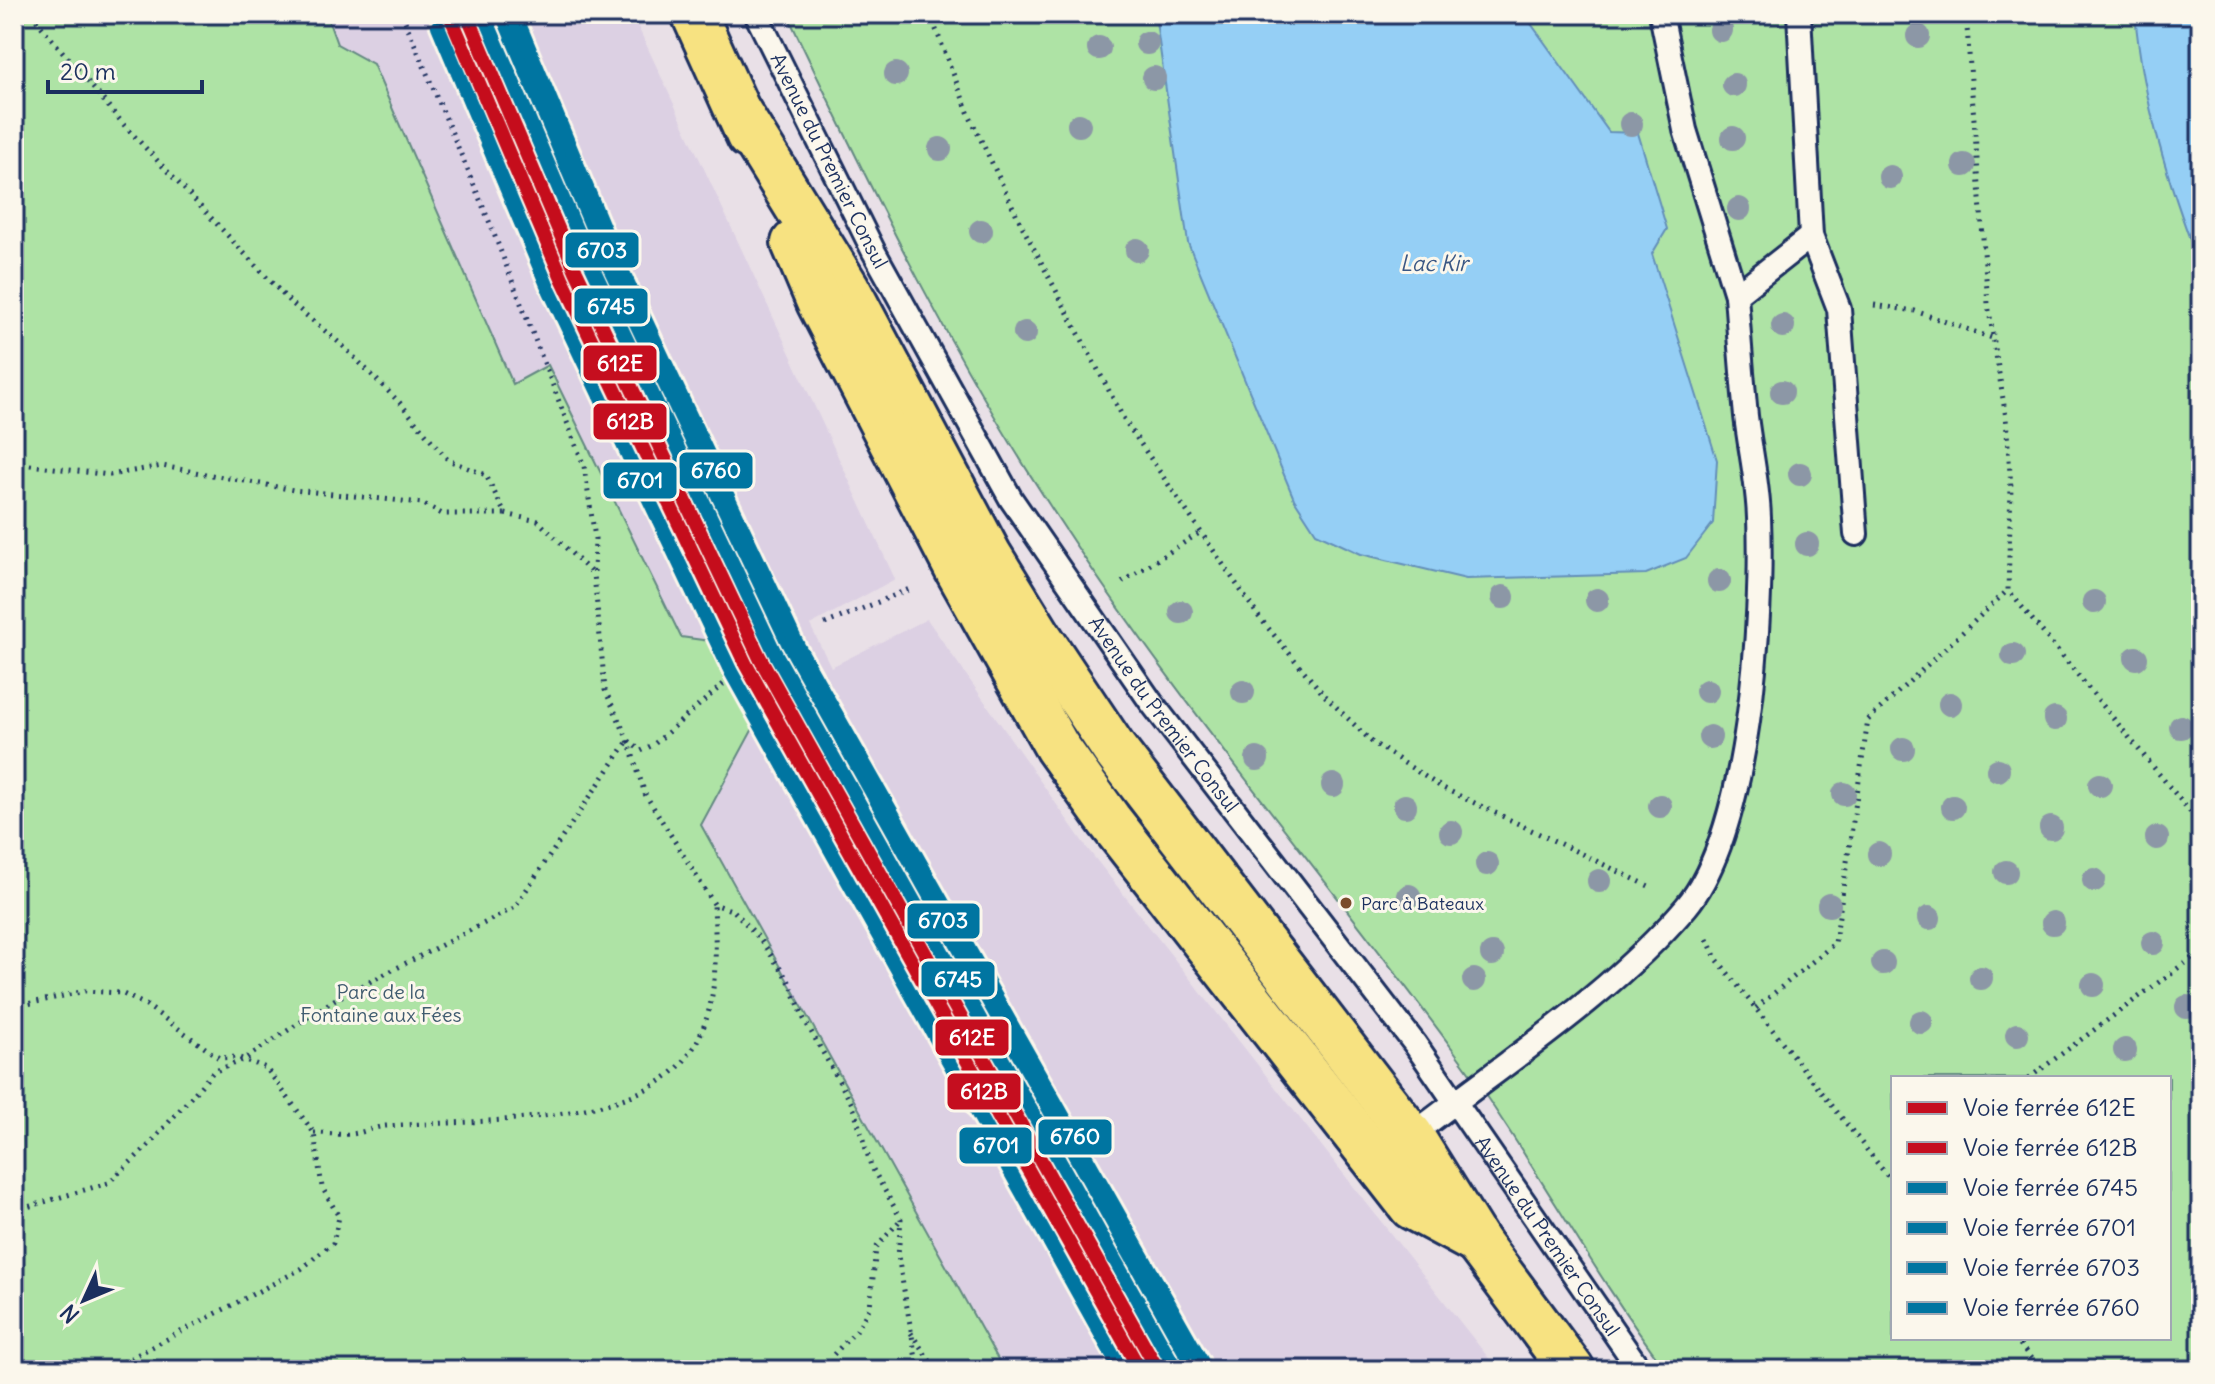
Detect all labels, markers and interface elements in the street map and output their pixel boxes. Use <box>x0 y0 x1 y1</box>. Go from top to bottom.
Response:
scale bar <box>48 44 202 94</box>
street label: Avenue du Premier Consul <box>765 49 894 273</box>
text: 20 m <box>60 56 116 86</box>
line badge: 6703 <box>564 231 640 269</box>
text: 6703 <box>577 236 627 264</box>
water label: Lac Kir <box>1400 249 1471 277</box>
line badge: 6745 <box>573 287 649 325</box>
text: 6745 <box>587 292 635 320</box>
line badge: 612E <box>582 344 658 382</box>
text: 612E <box>597 349 643 377</box>
line badge: 612B <box>592 402 668 441</box>
text: 612B <box>606 407 654 435</box>
line badge: 6760 <box>678 451 754 490</box>
text: 6760 <box>691 456 741 484</box>
line badge: 6701 <box>602 461 678 500</box>
text: 6701 <box>617 466 663 494</box>
street label: Avenue du Premier Consul <box>1084 611 1244 817</box>
place label: Parc à Bateaux <box>1361 892 1484 915</box>
marker: Parc à Bateaux <box>1338 895 1354 911</box>
line badge: 6703 <box>906 902 981 940</box>
text: 6703 <box>918 906 968 934</box>
line badge: 6745 <box>920 960 996 998</box>
text: 6745 <box>934 965 982 993</box>
park label: Parc de la Fontaine aux Fées <box>300 979 462 1027</box>
line badge: 612E <box>934 1018 1010 1057</box>
text: 612E <box>949 1023 995 1051</box>
line badge: 612B <box>946 1072 1022 1111</box>
legend <box>1891 1076 2171 1340</box>
text: 612B <box>960 1077 1008 1105</box>
text: Voie ferrée 612E <box>1963 1092 2136 1122</box>
line badge: 6760 <box>1037 1118 1113 1156</box>
text: 6760 <box>1050 1122 1100 1150</box>
line badge: 6701 <box>958 1126 1033 1165</box>
text: 6701 <box>973 1131 1019 1159</box>
street label: Avenue du Premier Consul <box>1470 1131 1626 1340</box>
text: Voie ferrée 612B <box>1963 1132 2137 1162</box>
text: Voie ferrée 6745 <box>1963 1172 2138 1202</box>
text: Voie ferrée 6701 <box>1963 1212 2136 1242</box>
text: Voie ferrée 6703 <box>1963 1252 2140 1282</box>
north arrow <box>44 1260 124 1340</box>
text: Voie ferrée 6760 <box>1963 1292 2140 1322</box>
text: N <box>54 1299 85 1329</box>

